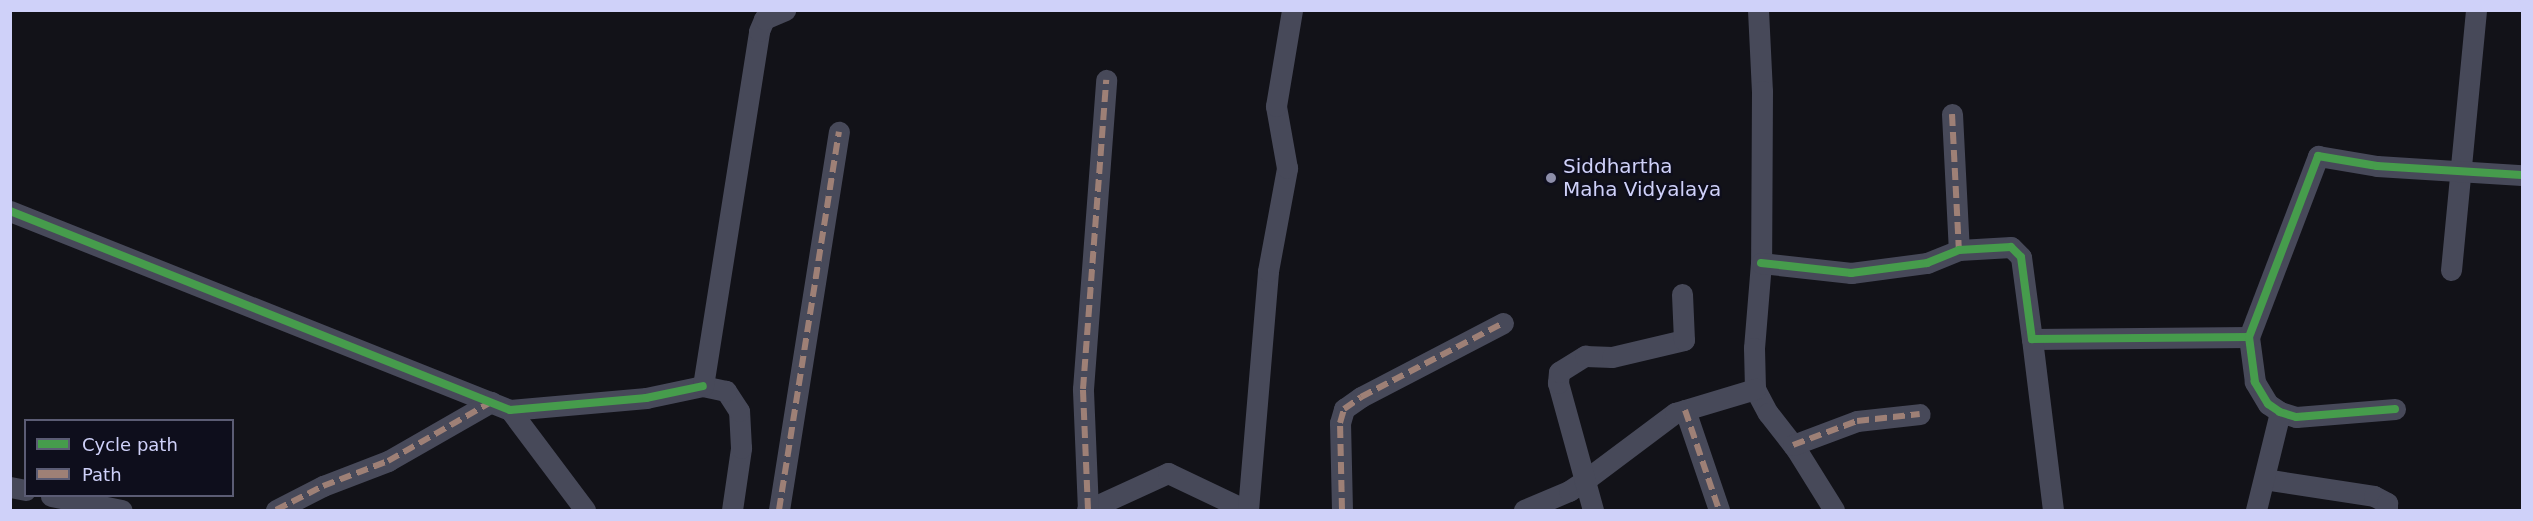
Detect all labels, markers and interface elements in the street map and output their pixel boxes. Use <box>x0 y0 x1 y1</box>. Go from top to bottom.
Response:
place label: Siddhartha Maha Vidyalaya <box>1563 154 1721 201</box>
marker: Siddhartha Maha Vidyalaya <box>1544 171 1558 185</box>
legend <box>24 419 234 497</box>
text: Cycle path <box>82 434 178 455</box>
text: Path <box>82 464 122 485</box>

